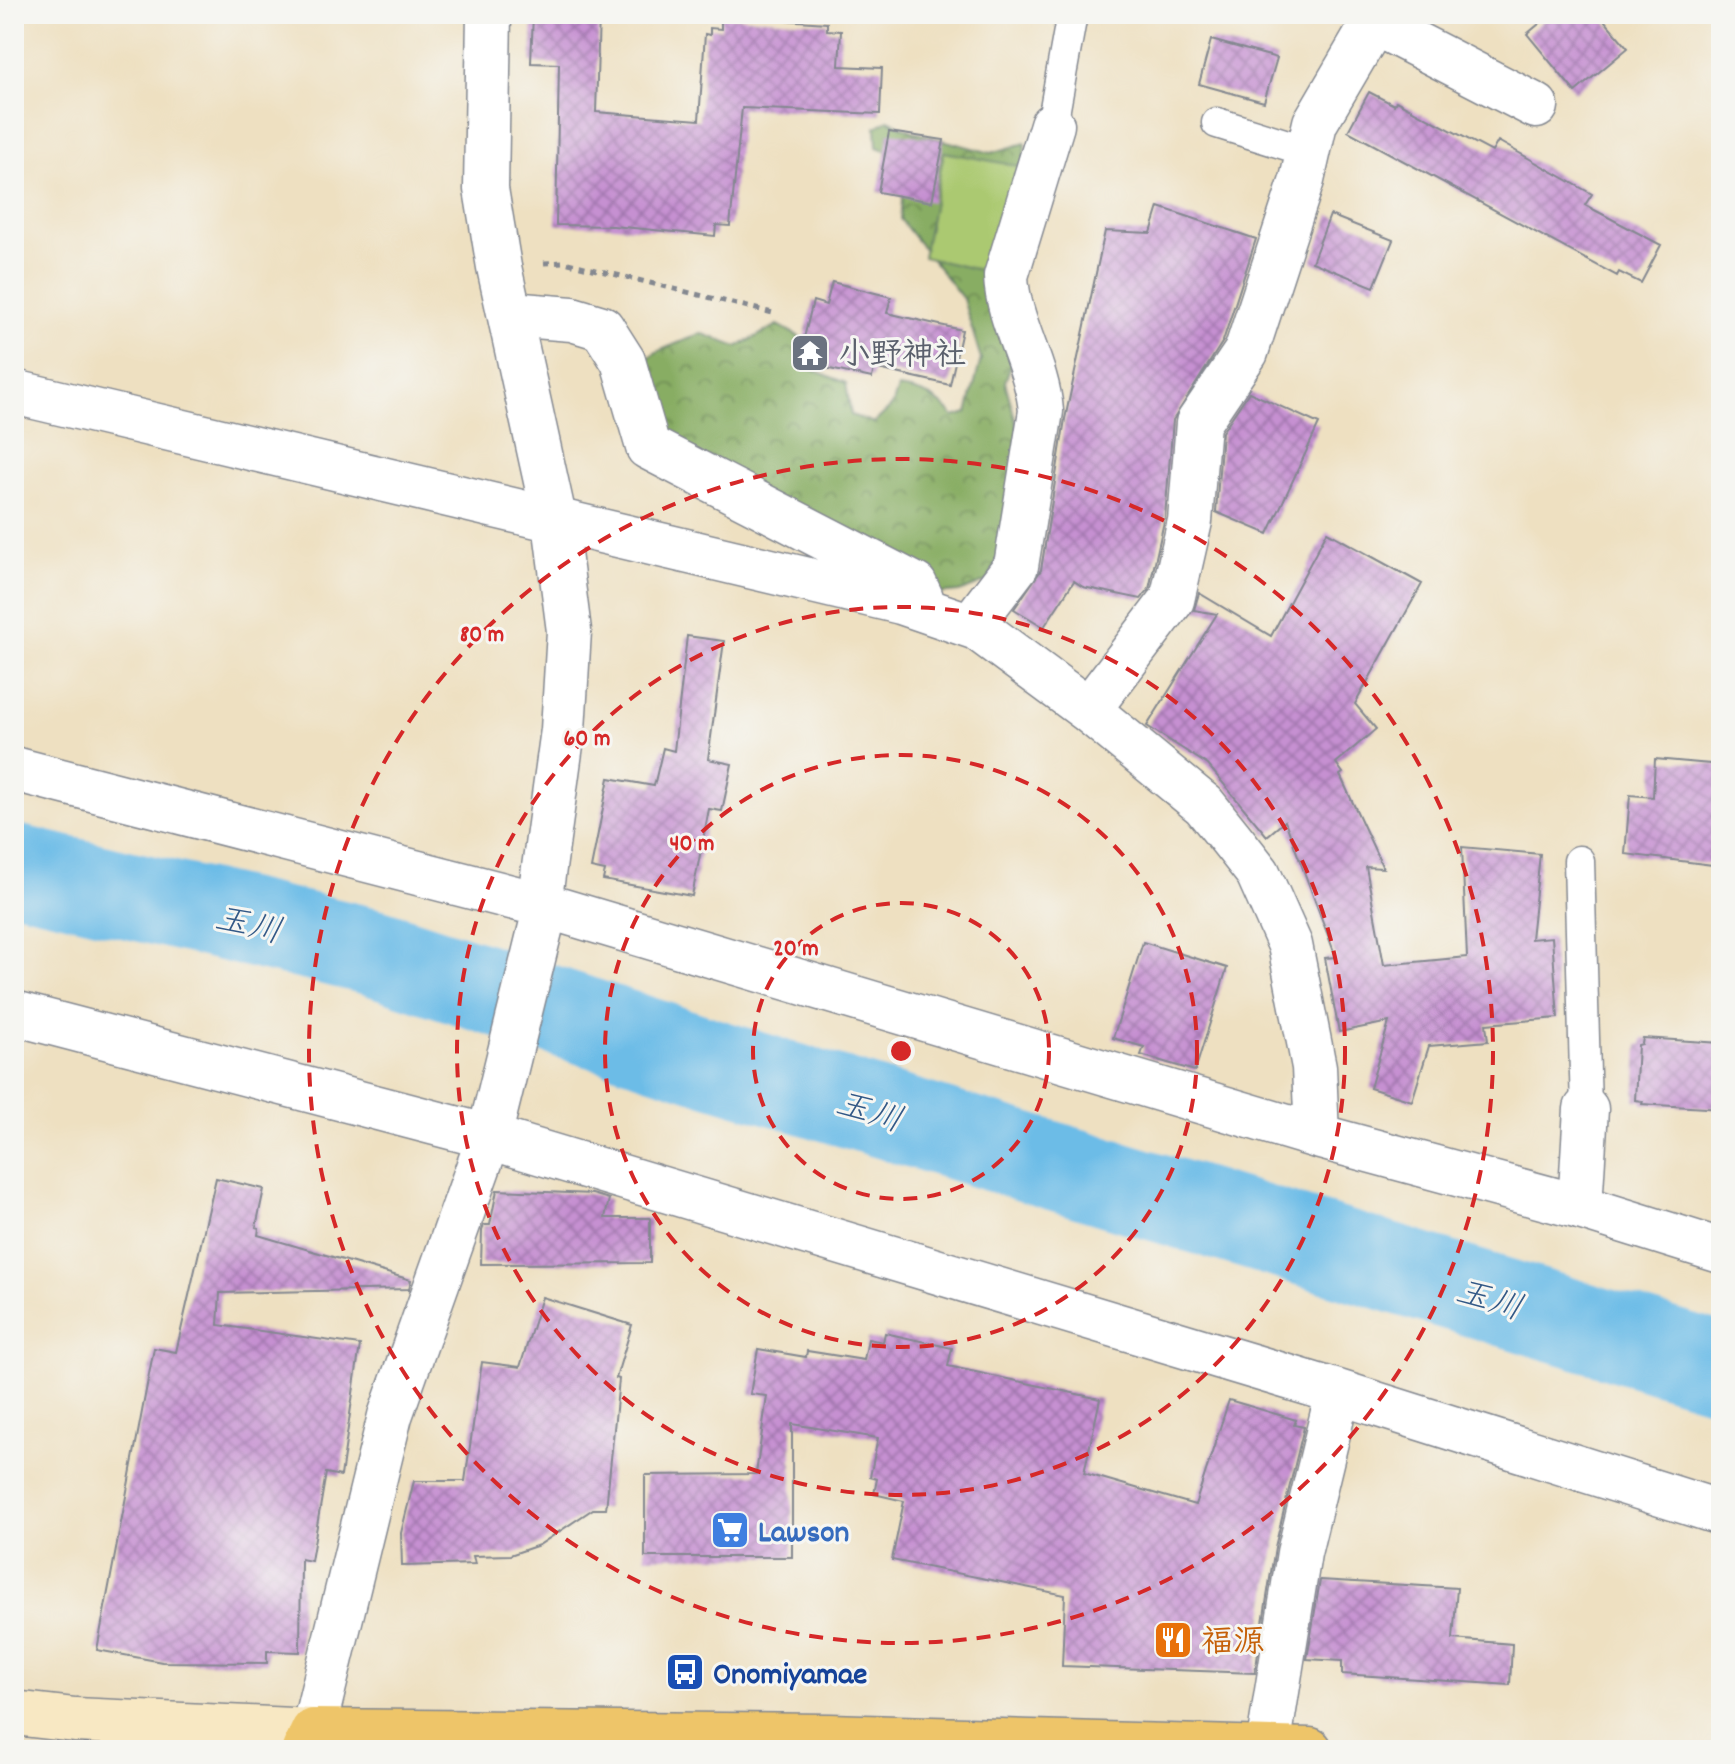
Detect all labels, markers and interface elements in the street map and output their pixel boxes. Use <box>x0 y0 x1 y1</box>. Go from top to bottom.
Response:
temple icon: 小野神社 <box>789 332 831 374</box>
place label: 小野神社 <box>838 335 966 381</box>
text: 80 m <box>460 619 504 653</box>
text: 60 m <box>564 723 610 757</box>
text: 40 m <box>669 828 715 862</box>
water label: 玉川 <box>209 897 286 960</box>
text: 20 m <box>773 933 819 967</box>
centre of rings <box>887 1037 915 1065</box>
water label: 玉川 <box>829 1082 908 1149</box>
water label: 玉川 <box>1449 1270 1528 1337</box>
supermarket icon: Lawson <box>709 1509 751 1551</box>
place label: Lawson <box>758 1512 849 1558</box>
restaurant icon: 福源 <box>1152 1619 1194 1661</box>
place label: 福源 <box>1201 1622 1265 1668</box>
bus stop icon: Onomiyamae <box>664 1651 706 1693</box>
place label: Onomiyamae <box>713 1654 867 1700</box>

